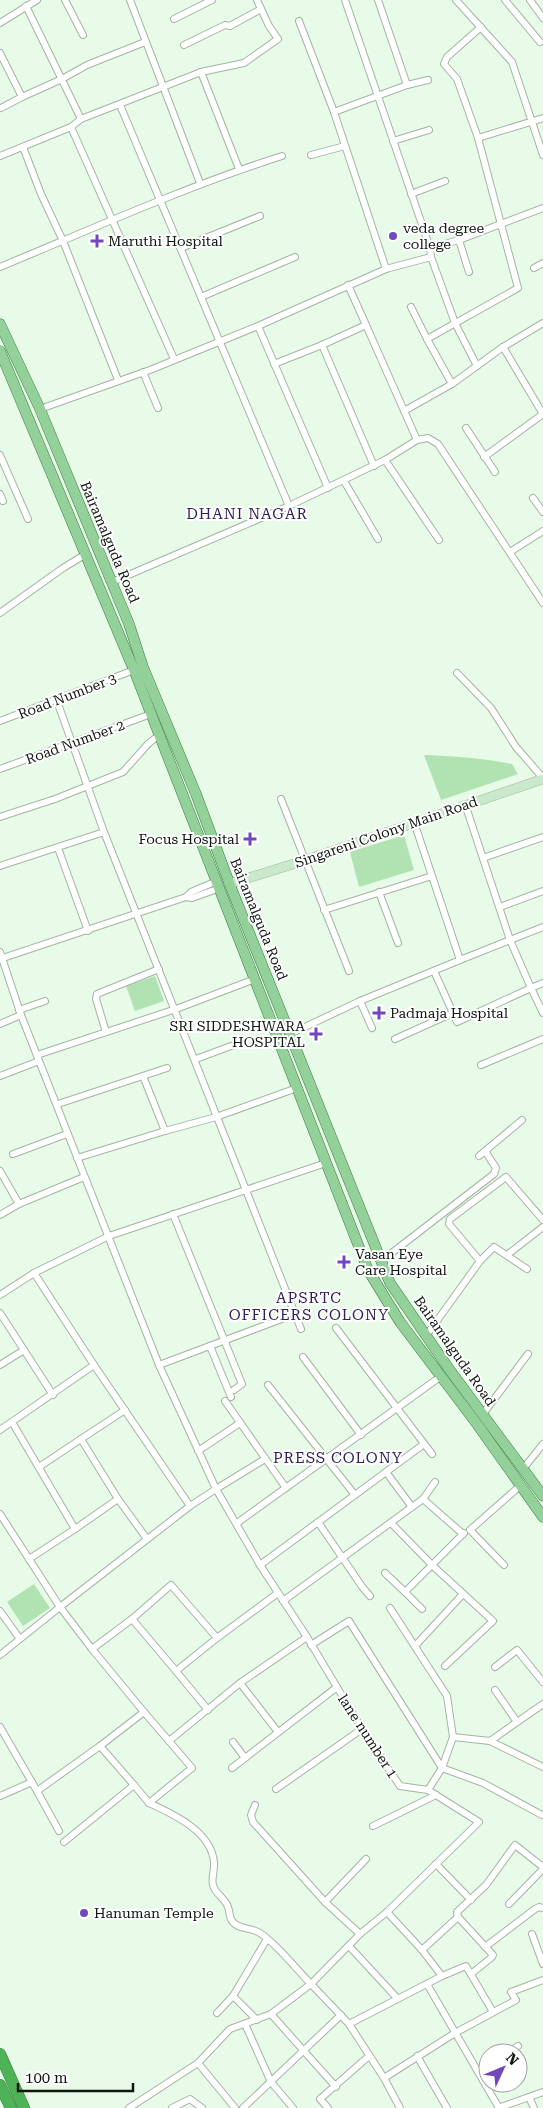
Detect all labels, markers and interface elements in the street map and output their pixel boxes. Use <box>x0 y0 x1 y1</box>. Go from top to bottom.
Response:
place label: veda degree college <box>403 220 485 252</box>
marker: veda degree college <box>387 230 399 242</box>
place label: Maruthi Hospital <box>108 233 224 249</box>
marker: Maruthi Hospital <box>90 234 104 248</box>
street label: Bairamalguda Road <box>77 479 143 605</box>
district label: DHANI NAGAR <box>186 505 308 523</box>
street label: Road Number 3 <box>16 670 119 722</box>
street label: Road Number 2 <box>23 717 127 767</box>
street label: Singareni Colony Main Road <box>292 793 480 871</box>
place label: Focus Hospital <box>138 831 240 847</box>
marker: Focus Hospital <box>243 832 257 846</box>
street label: Bairamalguda Road <box>227 856 291 982</box>
place label: Padmaja Hospital <box>390 1005 509 1021</box>
marker: Padmaja Hospital <box>372 1006 386 1020</box>
place label: SRI SIDDESHWARA HOSPITAL <box>170 1018 305 1050</box>
marker: SRI SIDDESHWARA HOSPITAL <box>309 1027 323 1041</box>
place label: Vasan Eye Care Hospital <box>355 1246 448 1278</box>
marker: Vasan Eye Care Hospital <box>337 1255 351 1269</box>
district label: APSRTC OFFICERS COLONY <box>229 1289 389 1324</box>
street label: Bairamalguda Road <box>411 1293 499 1409</box>
district label: PRESS COLONY <box>273 1449 403 1467</box>
street label: lane number 1 <box>335 1691 401 1781</box>
place label: Hanuman Temple <box>94 1905 214 1921</box>
marker: Hanuman Temple <box>78 1907 90 1919</box>
north arrow <box>478 2043 528 2093</box>
text: N <box>503 2050 522 2069</box>
scale bar <box>18 2060 132 2092</box>
text: 100 m <box>25 2069 68 2087</box>

